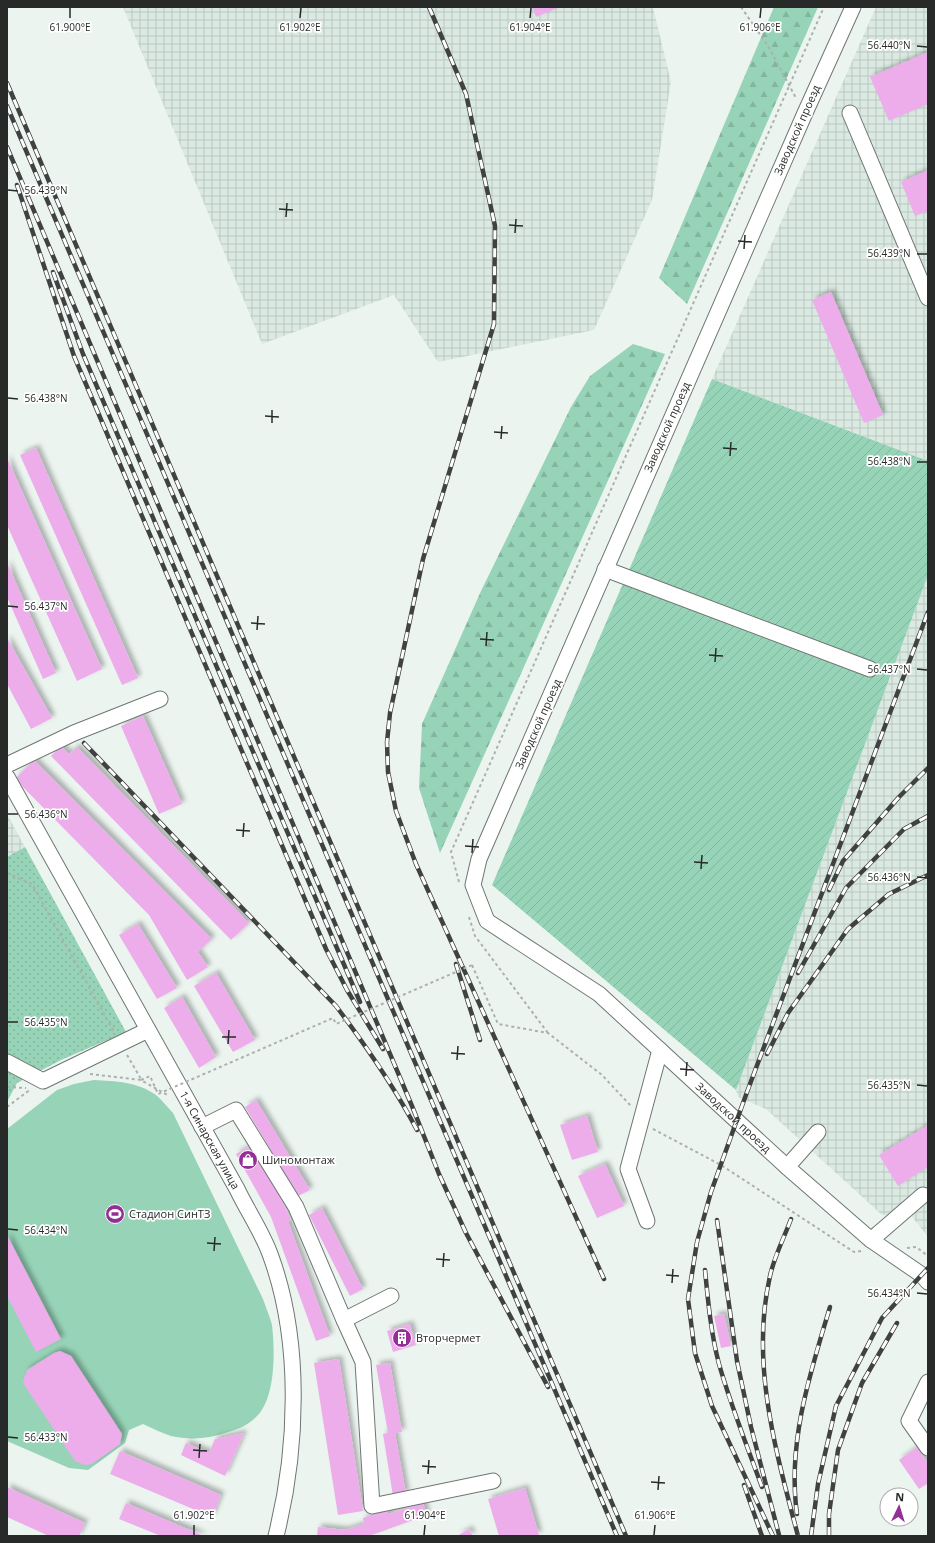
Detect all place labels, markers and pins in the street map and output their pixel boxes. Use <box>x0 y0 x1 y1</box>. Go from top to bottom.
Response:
shop icon: Шиномонтаж <box>237 1149 259 1171</box>
place label: Шиномонтаж <box>262 1152 336 1167</box>
sports icon: Стадион СинТЗ <box>104 1203 126 1225</box>
place label: Стадион СинТЗ <box>129 1206 210 1221</box>
building icon: Вторчермет <box>391 1327 413 1349</box>
place label: Вторчермет <box>416 1330 481 1345</box>

